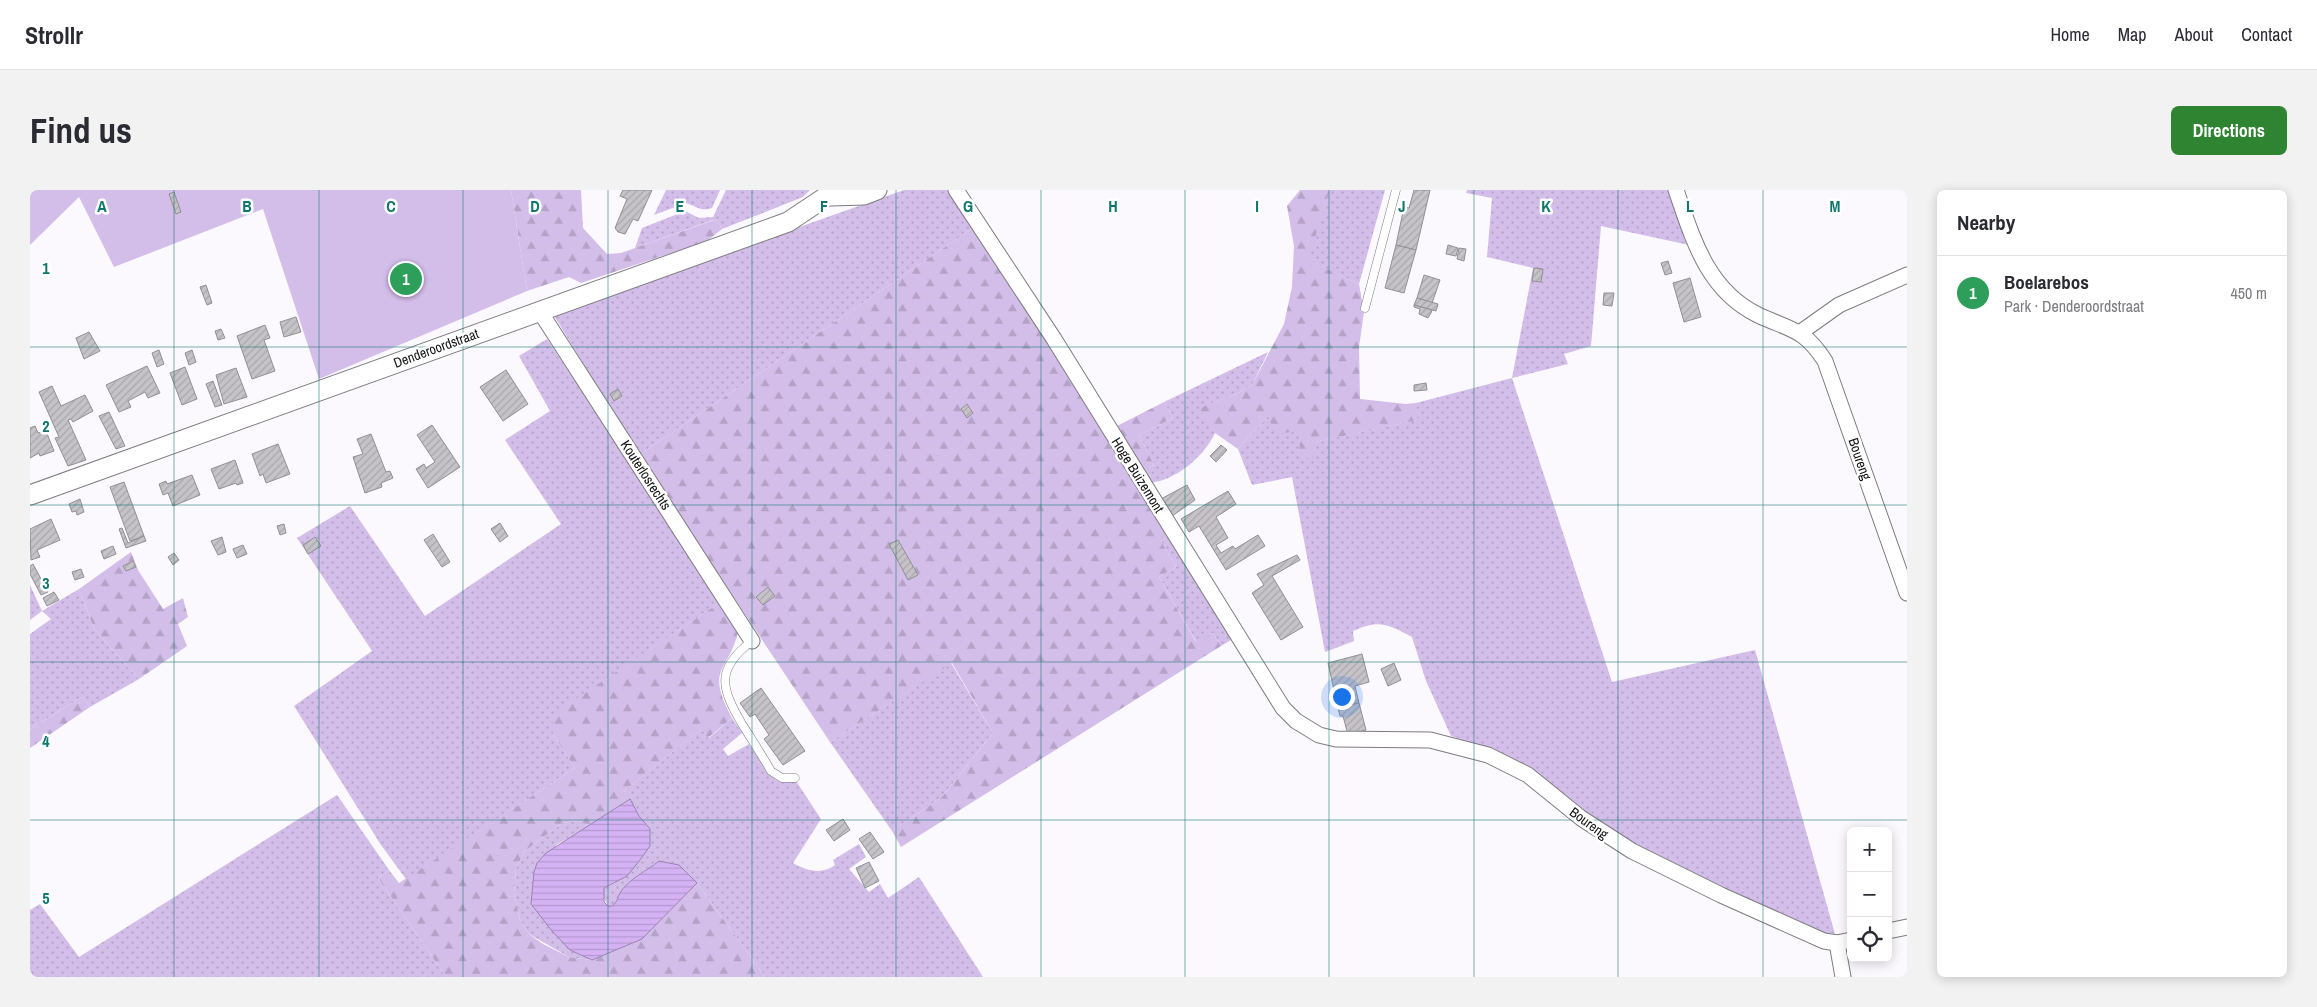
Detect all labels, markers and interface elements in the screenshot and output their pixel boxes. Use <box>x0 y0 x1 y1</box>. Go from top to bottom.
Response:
text: Strollr <box>25 19 83 51</box>
text: Home <box>2050 22 2090 47</box>
text: Map <box>2118 22 2147 47</box>
text: About <box>2175 22 2213 47</box>
text: Contact <box>2241 22 2292 47</box>
button: Directions <box>2171 106 2287 155</box>
text: Find us <box>30 107 132 154</box>
text: A <box>97 195 107 217</box>
text: B <box>242 195 252 217</box>
text: C <box>386 195 396 217</box>
text: D <box>530 195 540 217</box>
text: E <box>676 195 685 217</box>
text: F <box>820 195 828 217</box>
text: G <box>963 195 973 217</box>
text: H <box>1108 195 1118 217</box>
text: I <box>1255 195 1259 217</box>
text: J <box>1398 195 1406 217</box>
text: K <box>1541 195 1551 217</box>
text: L <box>1686 195 1694 217</box>
text: M <box>1830 195 1841 217</box>
text: Nearby <box>1957 208 2015 237</box>
text: 1 <box>42 257 50 279</box>
pin: 1 <box>390 260 422 298</box>
text: Boelarebos <box>2004 269 2089 295</box>
text: 1 <box>1969 282 1977 304</box>
text: 450 m <box>2231 282 2267 304</box>
text: Park · Denderoordstraat <box>2004 295 2144 317</box>
street label: Denderoordstraat <box>391 324 481 372</box>
text: 2 <box>42 415 50 437</box>
street label: Hoge Buizemont <box>1108 434 1168 516</box>
street label: Boureng <box>1844 436 1876 483</box>
street label: Kouterlosrechts <box>617 437 675 514</box>
text: 3 <box>42 572 50 594</box>
your location <box>1329 684 1355 710</box>
text: 4 <box>42 730 50 752</box>
street label: Boureng <box>1566 803 1612 843</box>
map controls <box>1847 827 1892 962</box>
button: + <box>1847 827 1892 872</box>
button: − <box>1847 872 1892 917</box>
text: 5 <box>42 887 50 909</box>
button: locate <box>1847 917 1892 962</box>

